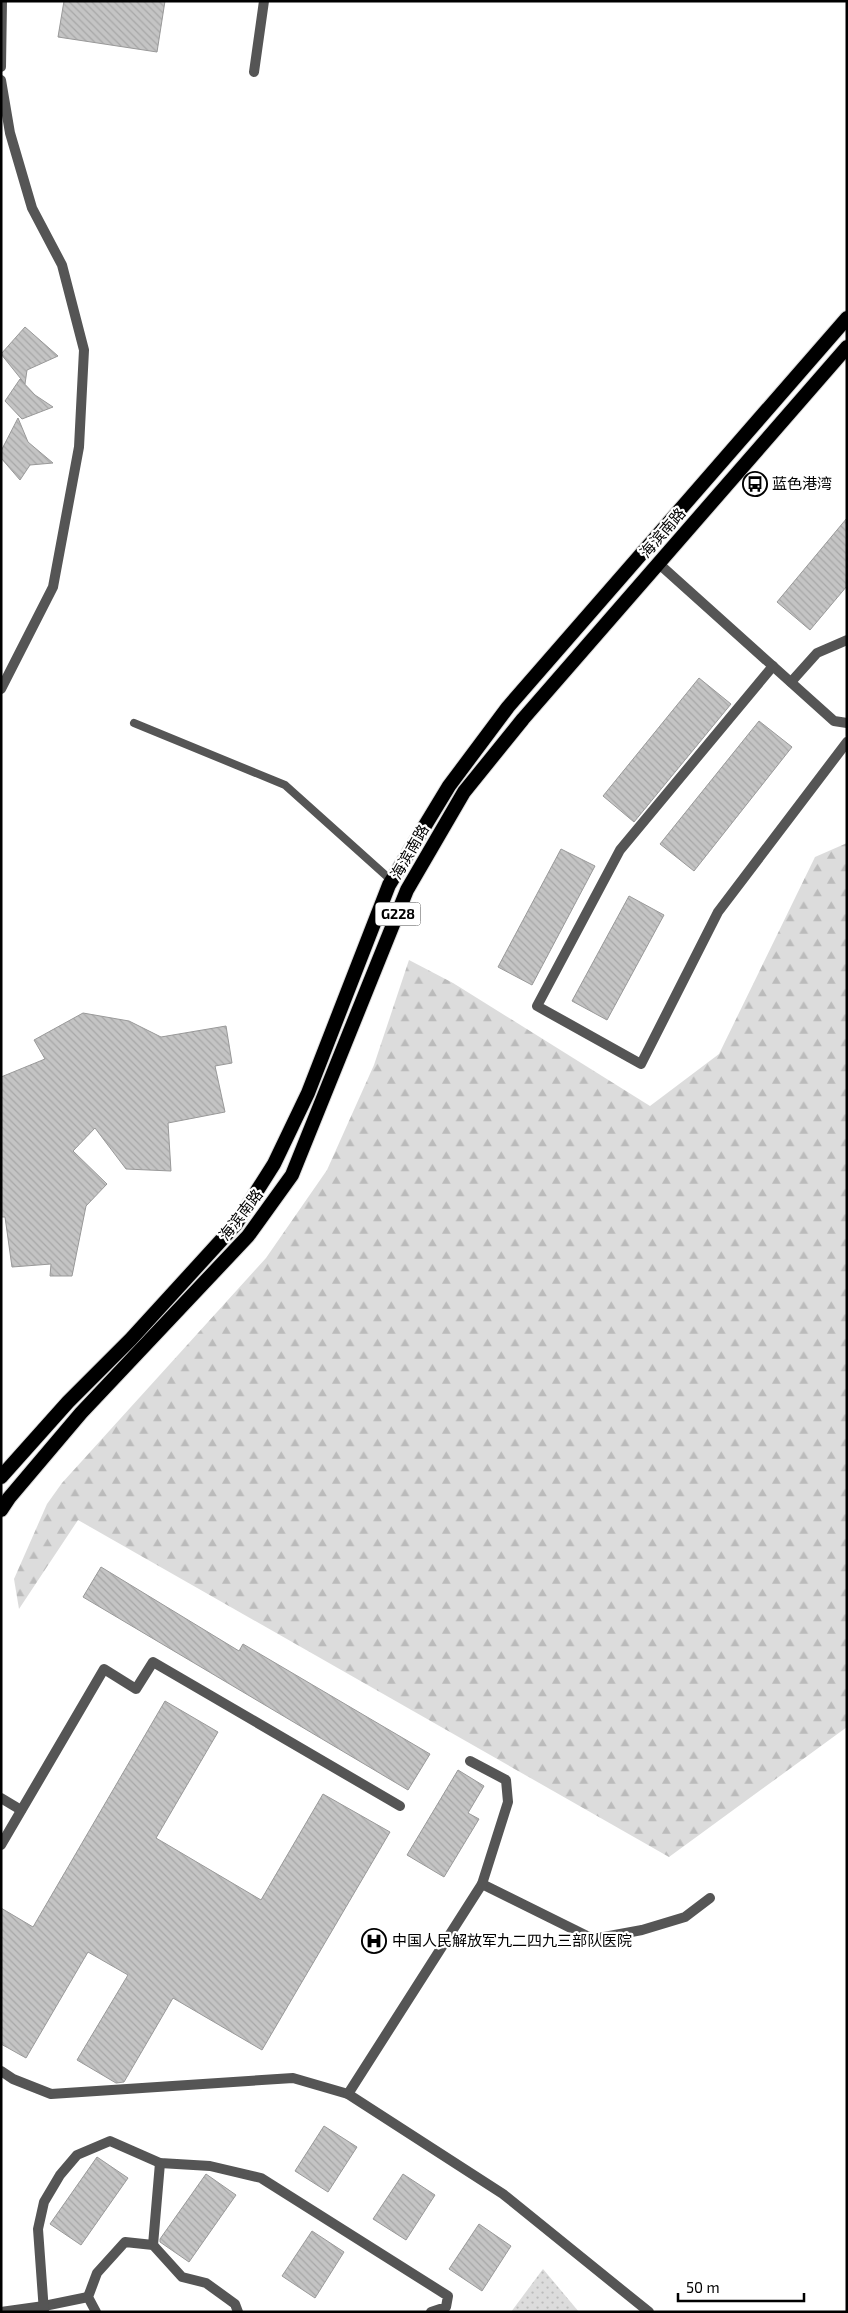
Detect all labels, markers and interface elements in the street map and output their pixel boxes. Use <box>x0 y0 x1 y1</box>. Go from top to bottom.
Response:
bus stop icon: 蓝色港湾 <box>742 471 768 497</box>
place label: 蓝色港湾 <box>772 474 832 492</box>
street label: 海滨南路 <box>636 504 689 561</box>
street label: 海滨南路 <box>386 821 432 882</box>
road number: G228 <box>376 902 420 926</box>
street label: 海滨南路 <box>215 1185 266 1244</box>
hospital icon: 中国人民解放军九二四九三部队医院 <box>361 1928 387 1954</box>
place label: 中国人民解放军九二四九三部队医院 <box>392 1931 632 1949</box>
scale bar <box>678 2270 804 2302</box>
text: 50 m <box>686 2278 720 2296</box>

